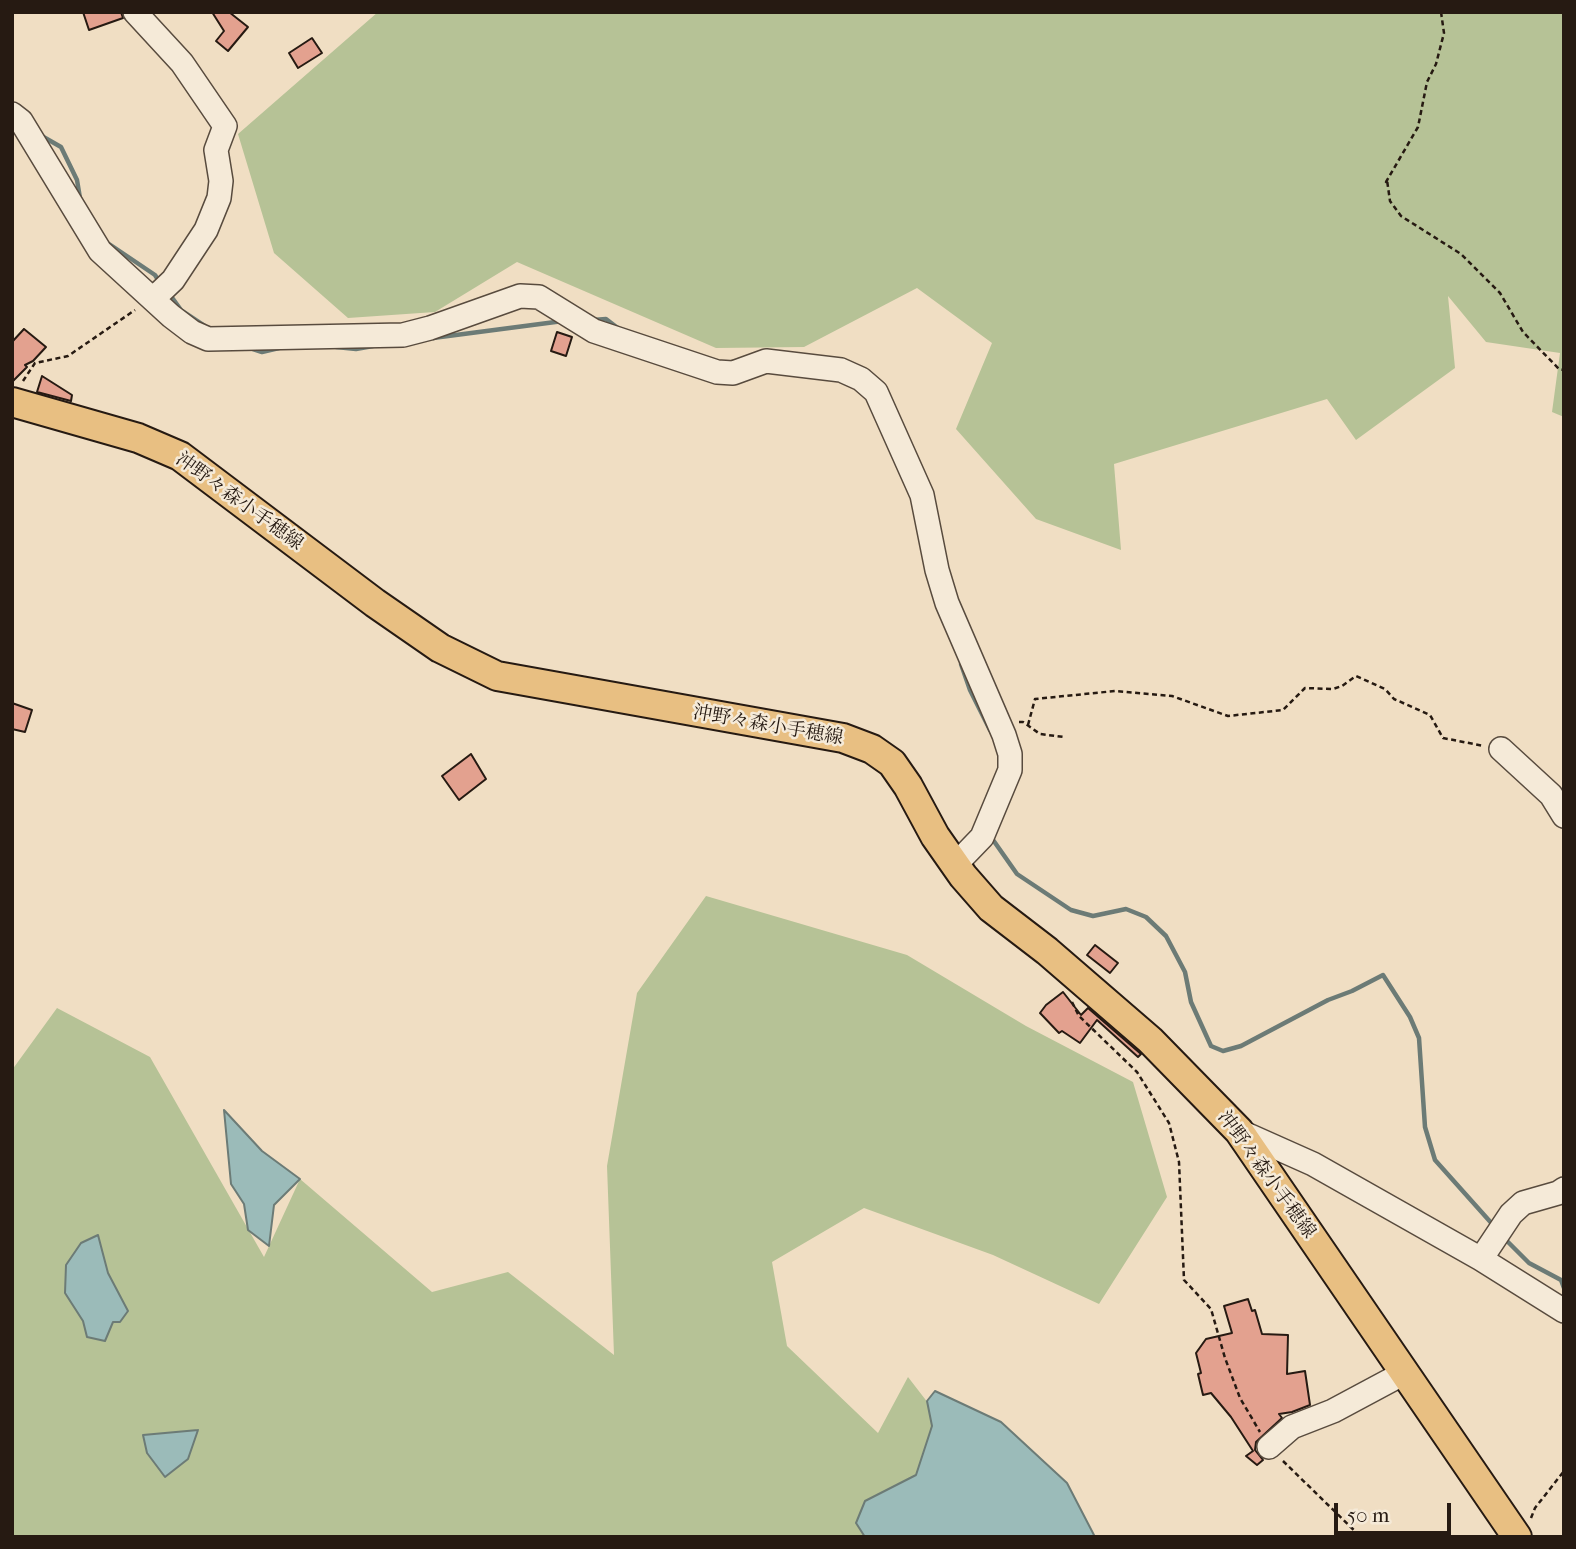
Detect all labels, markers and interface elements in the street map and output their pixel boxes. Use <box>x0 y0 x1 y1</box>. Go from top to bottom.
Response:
street label: 沖野々森小手穂線 <box>171 448 307 556</box>
street label: 沖野々森小手穂線 <box>691 702 845 750</box>
street label: 沖野々森小手穂線 <box>1212 1107 1320 1243</box>
scale bar <box>1338 1490 1455 1534</box>
text: 50 m <box>1347 1503 1390 1527</box>

